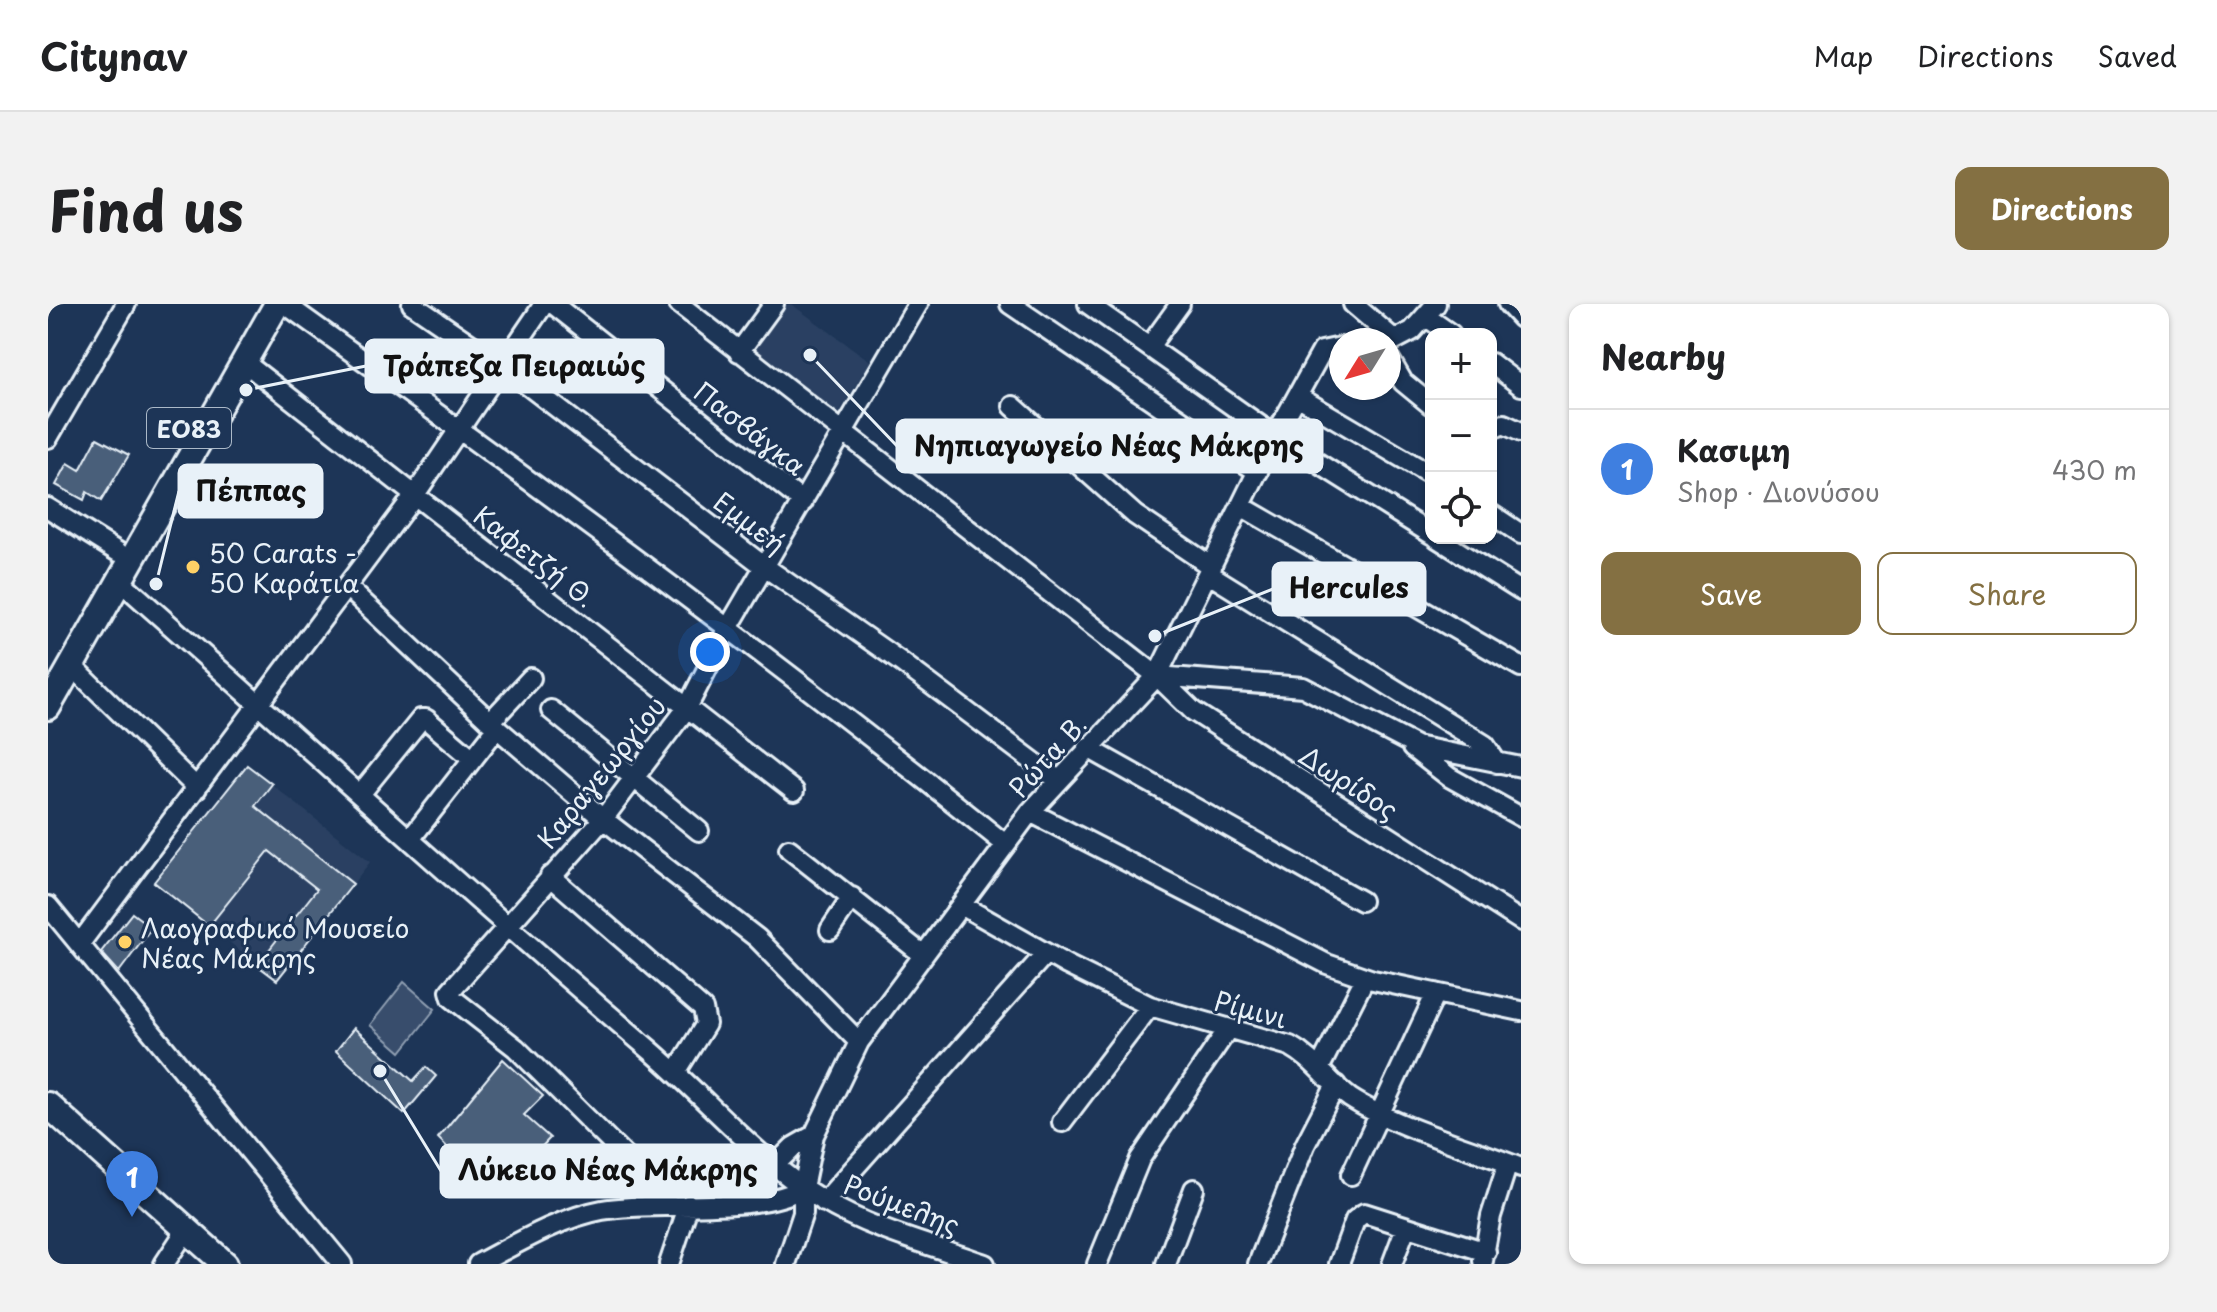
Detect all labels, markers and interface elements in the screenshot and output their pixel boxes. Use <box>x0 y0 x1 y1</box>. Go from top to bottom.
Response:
text: Citynav <box>40 27 188 84</box>
text: Map <box>1814 34 1873 77</box>
text: Directions <box>1917 34 2054 77</box>
text: Saved <box>2098 34 2177 77</box>
text: Find us <box>48 166 244 251</box>
button: Directions <box>1955 167 2169 250</box>
north arrow <box>1329 328 1401 400</box>
map controls <box>1425 328 1497 544</box>
button: + <box>1425 328 1497 400</box>
text: Nearby <box>1601 330 1726 382</box>
callout: Τράπεζα Πειραιώς <box>366 340 663 392</box>
text: Τράπεζα Πειραιώς <box>382 343 646 386</box>
street label: Πασβάγκα <box>685 372 815 484</box>
button: − <box>1425 400 1497 472</box>
road number: ΕΟ83 <box>147 408 231 448</box>
callout: Νηπιαγωγείο Νέας Μάκρης <box>897 420 1322 472</box>
text: Νηπιαγωγείο Νέας Μάκρης <box>914 423 1304 466</box>
text: Κασιμη <box>1677 427 1790 472</box>
text: 1 <box>1621 450 1633 489</box>
text: 430 m <box>2052 450 2137 489</box>
callout: Πέππας <box>179 465 322 517</box>
text: Πέππας <box>196 468 306 511</box>
button: locate <box>1425 472 1497 544</box>
text: Shop · Διονύσου <box>1677 472 1880 511</box>
street label: Εμμεή <box>706 482 794 562</box>
street label: Καφετζή Θ. <box>466 496 604 616</box>
place label: 50 Carats - 50 Καράτια <box>209 533 359 602</box>
button: Save <box>1601 552 1861 635</box>
button: Share <box>1877 552 2137 635</box>
marker: 50 Carats - 50 Καράτια <box>184 558 202 576</box>
callout: Hercules <box>1273 563 1425 615</box>
text: Hercules <box>1289 565 1409 608</box>
your location <box>690 632 730 672</box>
street label: Καραγεωργίου <box>527 687 675 857</box>
street label: Ρώτα Β. <box>999 706 1095 806</box>
street label: Δωρίδος <box>1292 735 1406 829</box>
place label: Λαογραφικό Μουσείο Νέας Μάκρης <box>141 908 409 977</box>
marker: Λαογραφικό Μουσείο Νέας Μάκρης <box>116 933 134 951</box>
street label: Ρίμινι <box>1210 981 1292 1037</box>
callout: Λύκειο Νέας Μάκρης <box>441 1145 776 1197</box>
text: Λύκειο Νέας Μάκρης <box>458 1147 758 1190</box>
pin: 1 <box>106 1151 158 1217</box>
street label: Ρούμελης <box>839 1164 965 1244</box>

